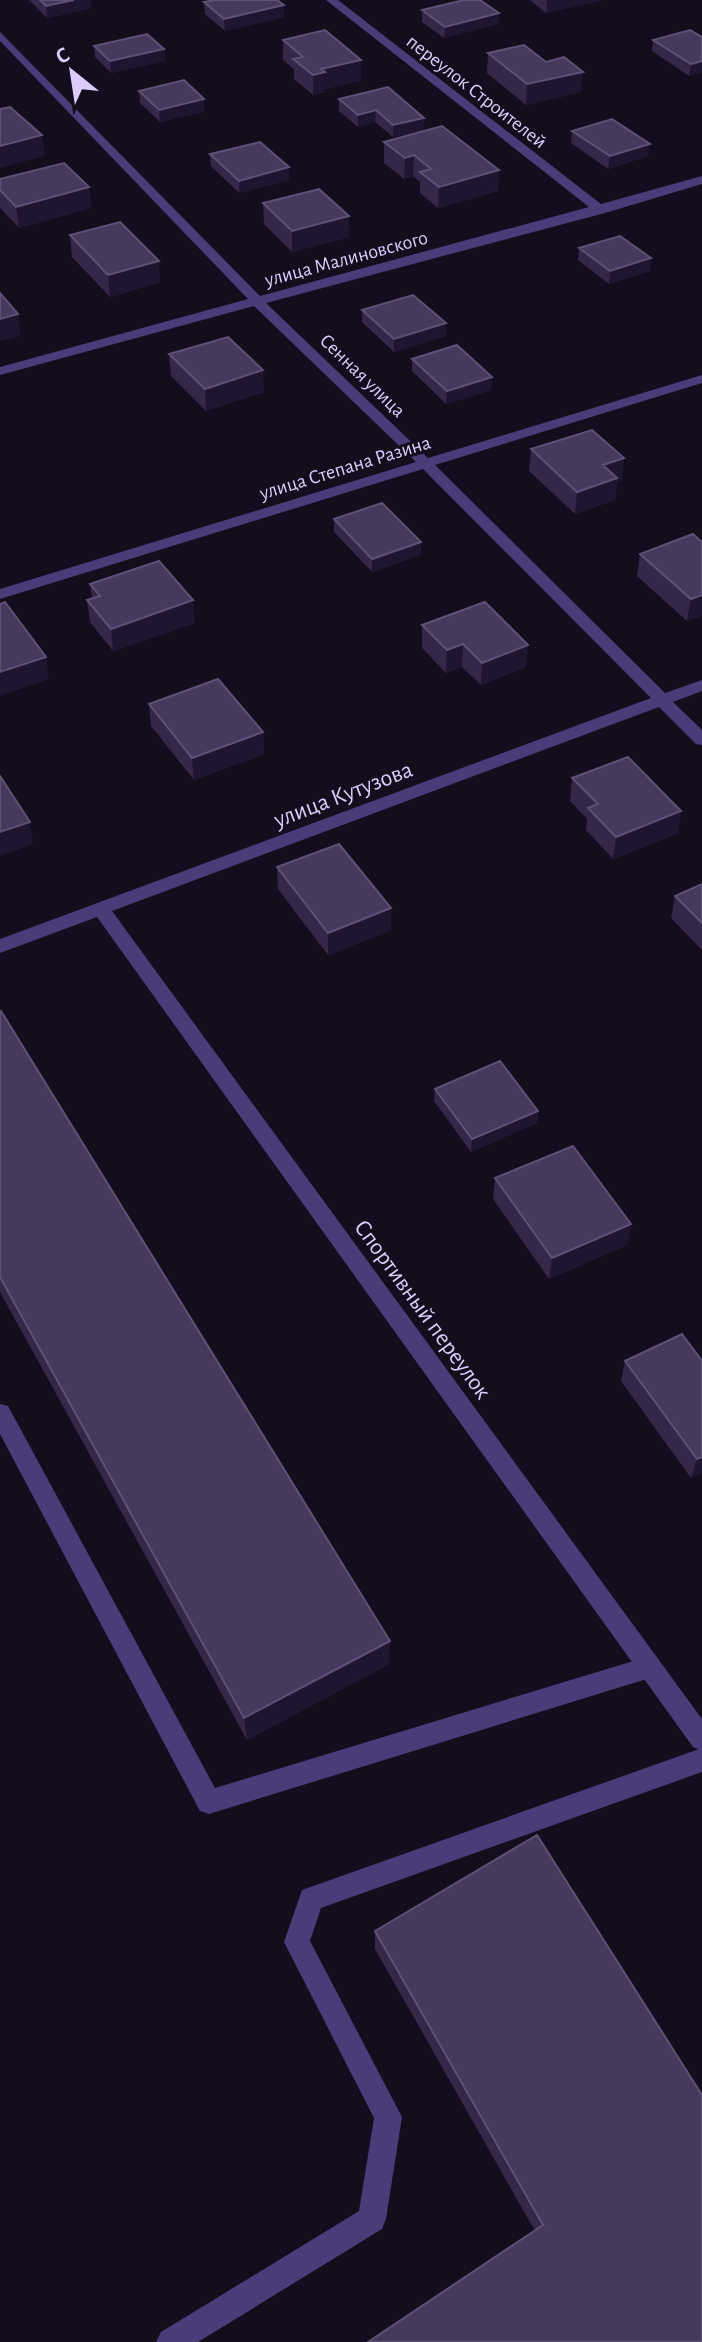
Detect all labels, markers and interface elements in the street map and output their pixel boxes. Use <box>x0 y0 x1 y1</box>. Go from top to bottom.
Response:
street label: переулок Строителей <box>403 31 550 153</box>
north arrow <box>32 32 112 112</box>
text: С <box>52 43 73 68</box>
street label: улица Малиновского <box>262 228 430 291</box>
street label: Сенная улица <box>316 330 409 421</box>
street label: улица Степана Разина <box>256 432 433 504</box>
street label: улица Кутузова <box>270 757 416 833</box>
street label: Спортивный переулок <box>349 1216 495 1404</box>

